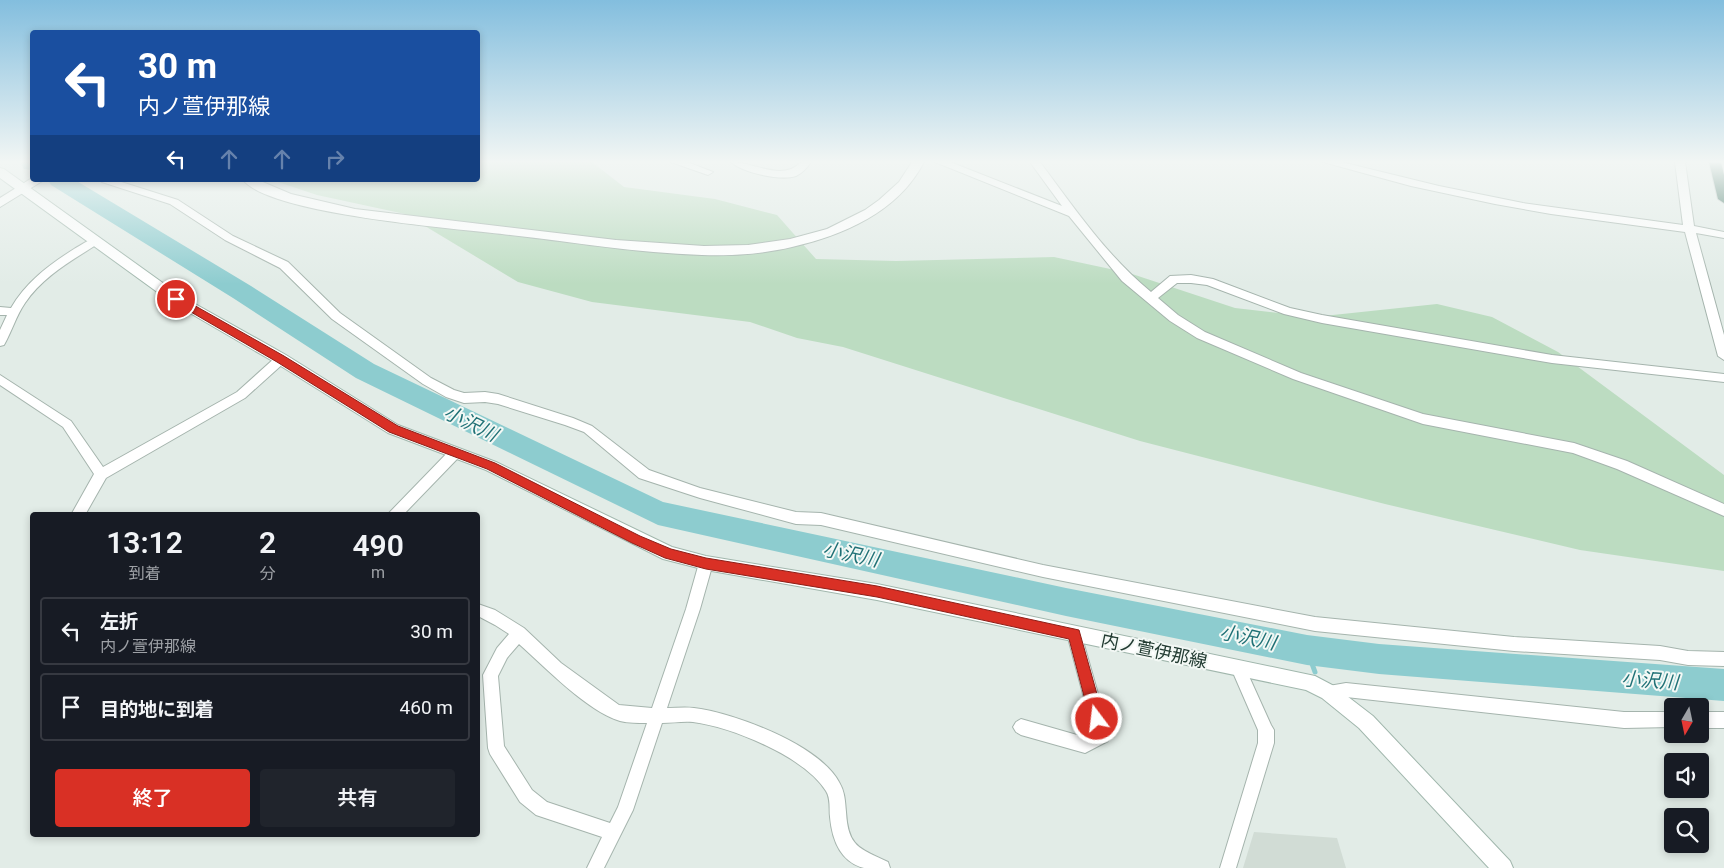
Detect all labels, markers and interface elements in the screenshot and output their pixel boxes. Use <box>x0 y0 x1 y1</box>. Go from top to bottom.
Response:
text: 30 m <box>138 46 217 87</box>
icon: left <box>55 50 120 115</box>
text: 内ノ萱伊那線 <box>138 94 270 119</box>
icon: left <box>162 145 190 173</box>
icon: ahead <box>215 145 243 173</box>
icon: ahead <box>268 145 296 173</box>
icon: right <box>321 145 349 173</box>
pin <box>155 278 197 320</box>
icon: arrive <box>162 285 190 313</box>
water label: 小沢川 <box>440 401 503 447</box>
text: 13:12 <box>106 525 183 560</box>
text: 2 <box>259 525 276 560</box>
text: 490 <box>352 528 404 563</box>
water label: 小沢川 <box>821 537 883 572</box>
text: m <box>371 563 385 582</box>
text: 到着 <box>129 564 161 583</box>
text: 分 <box>260 564 276 583</box>
text: 左折 <box>100 610 138 633</box>
icon: left <box>57 617 85 645</box>
text: 30 m <box>410 620 453 643</box>
water label: 小沢川 <box>1218 620 1280 655</box>
street label: 内ノ萱伊那線 <box>1099 629 1209 672</box>
text: 内ノ萱伊那線 <box>100 637 196 656</box>
water label: 小沢川 <box>1621 667 1681 694</box>
position arrow <box>1070 692 1122 744</box>
icon: arrive <box>57 693 85 721</box>
text: 460 m <box>400 696 453 719</box>
text: 目的地に到着 <box>100 698 214 721</box>
north arrow <box>1664 698 1709 742</box>
map controls <box>1664 698 1709 853</box>
button: sound <box>1664 753 1709 798</box>
button: 終了 <box>55 769 250 827</box>
button: 共有 <box>260 769 455 827</box>
button: search <box>1664 808 1709 853</box>

